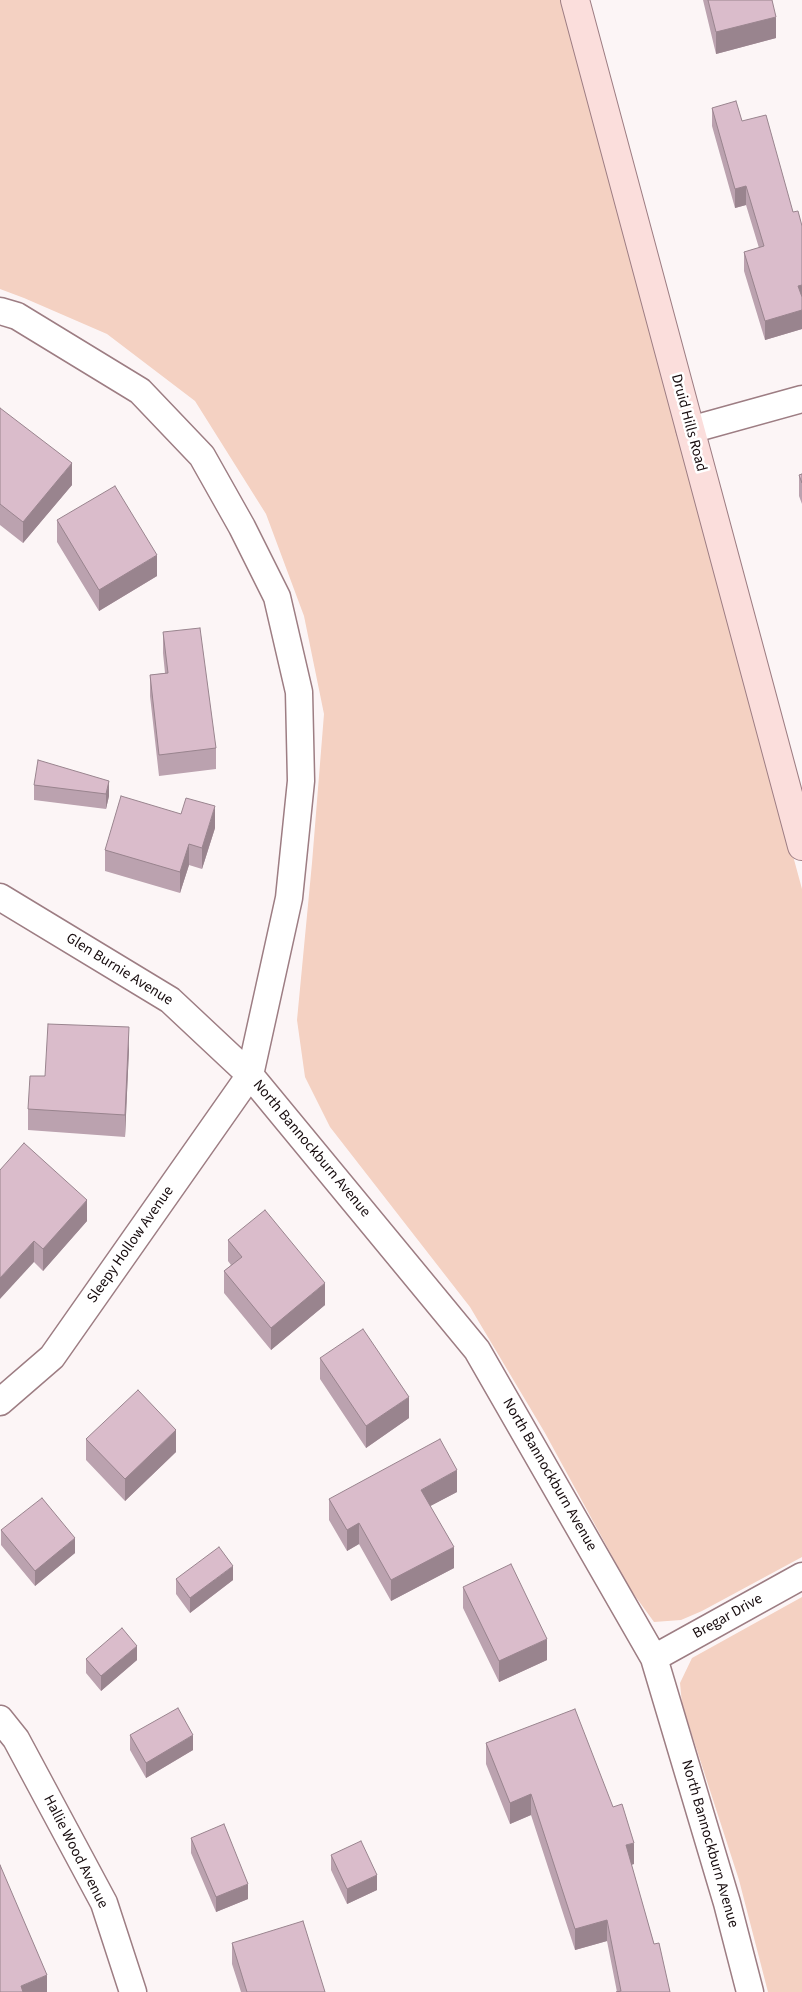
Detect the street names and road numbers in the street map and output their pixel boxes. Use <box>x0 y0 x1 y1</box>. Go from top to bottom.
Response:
street label: Druid Hills Road <box>666 372 710 474</box>
street label: Glen Burnie Avenue <box>62 930 176 1010</box>
street label: North Bannockburn Avenue <box>248 1077 374 1221</box>
street label: Sleepy Hollow Avenue <box>84 1183 178 1307</box>
street label: North Bannockburn Avenue <box>498 1395 600 1555</box>
street label: Bregar Drive <box>690 1591 766 1643</box>
street label: North Bannockburn Avenue <box>676 1758 742 1930</box>
street label: Hallie Wood Avenue <box>39 1792 111 1912</box>

